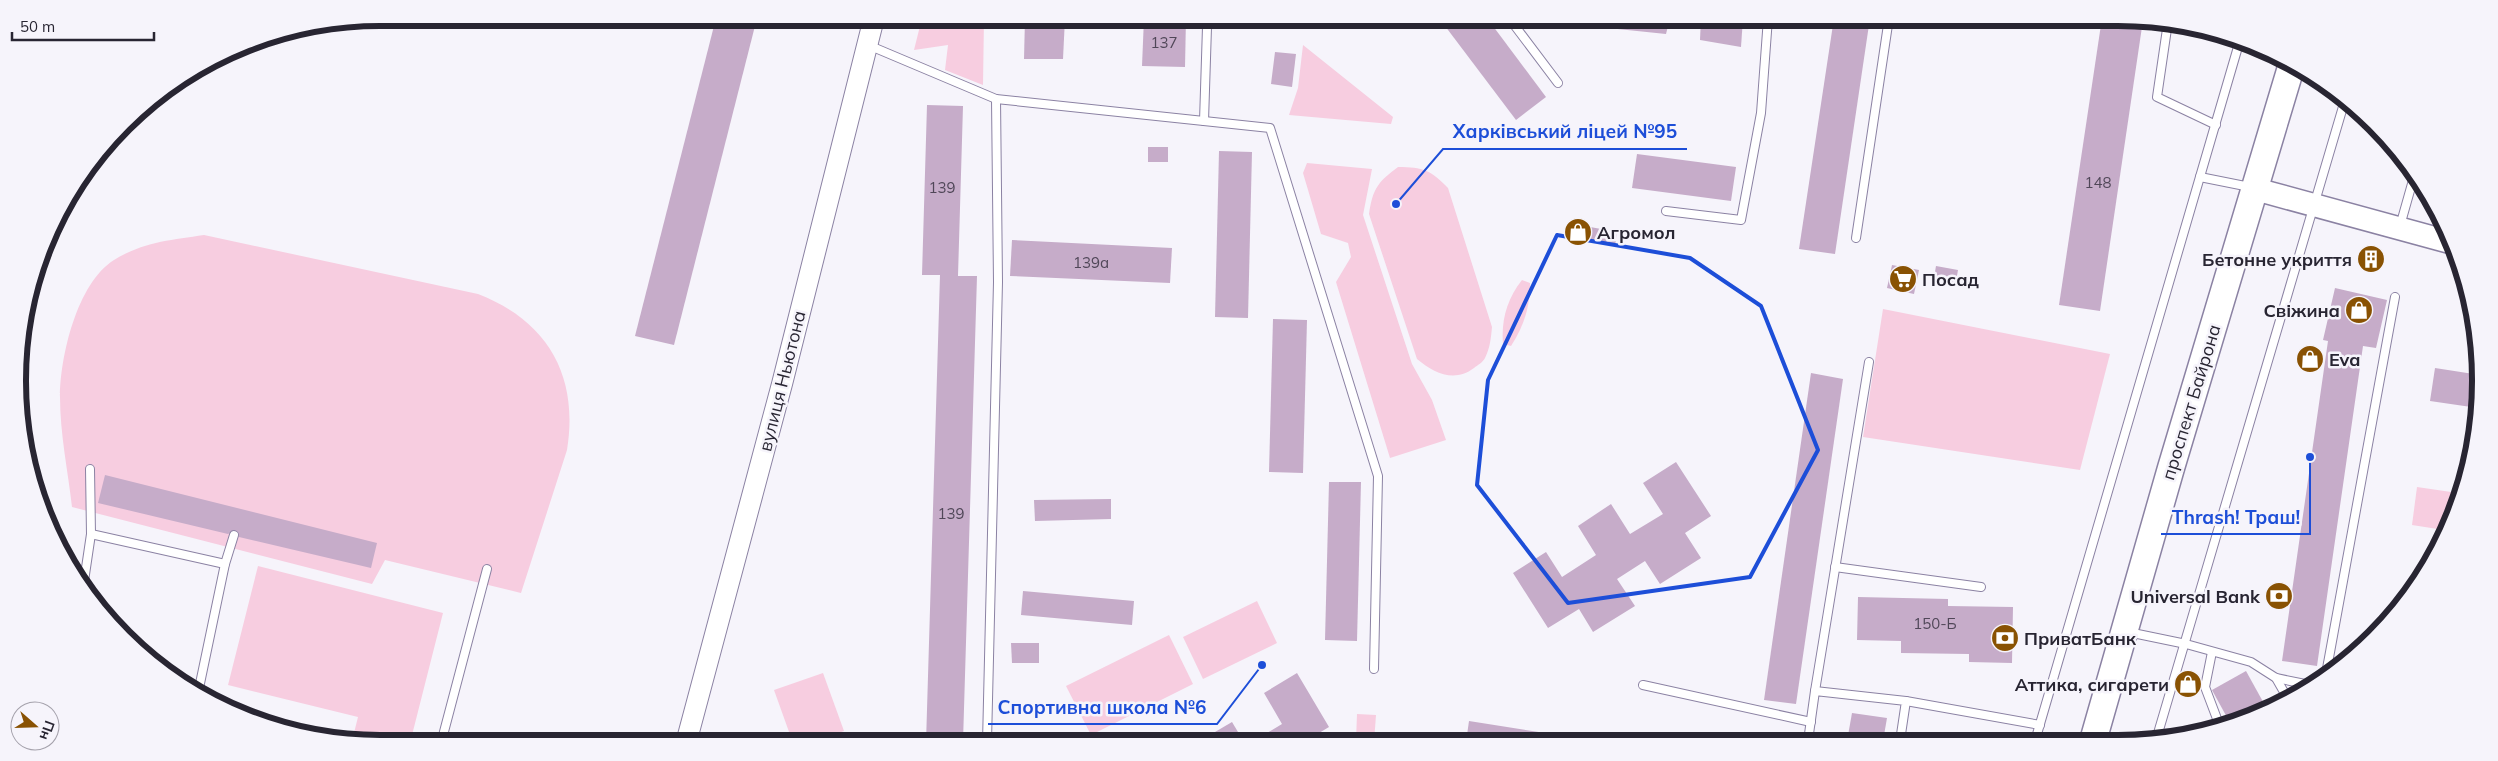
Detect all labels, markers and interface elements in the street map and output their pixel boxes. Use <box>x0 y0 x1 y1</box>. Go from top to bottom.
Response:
scale bar <box>12 10 155 42</box>
text: 50 m <box>20 17 55 36</box>
house number: 137 <box>1150 33 1178 52</box>
callout: Харківський ліцей №95 <box>1443 115 1687 149</box>
text: Харківський ліцей №95 <box>1452 119 1677 143</box>
house number: 148 <box>2084 173 2112 192</box>
house number: 139 <box>928 178 956 197</box>
shop icon: Агромол <box>1563 217 1593 247</box>
place label: Агромол <box>1597 221 1675 244</box>
building icon: Бетонне укриття <box>2356 244 2386 274</box>
place label: Бетонне укриття <box>2202 248 2352 271</box>
house number: 139а <box>1073 253 1109 272</box>
supermarket icon: Посад <box>1888 264 1918 294</box>
place label: Посад <box>1922 268 1980 291</box>
shop icon: Свіжина <box>2344 295 2374 325</box>
place label: Свіжина <box>2263 299 2340 322</box>
street label: вулиця Ньютона <box>753 308 811 454</box>
street label: проспект Байрона <box>2156 321 2226 483</box>
shop icon: Eva <box>2295 344 2325 374</box>
place label: Eva <box>2329 348 2360 371</box>
callout: Thrash! Траш! <box>2161 500 2310 534</box>
house number: 139 <box>937 504 965 523</box>
text: Thrash! Траш! <box>2172 505 2300 529</box>
bank icon: Universal Bank <box>2264 581 2294 611</box>
place label: Universal Bank <box>2130 585 2261 608</box>
house number: 150-Б <box>1913 614 1957 633</box>
bank icon: ПриватБанк <box>1990 623 2020 653</box>
place label: ПриватБанк <box>2024 627 2137 650</box>
shop icon: Аттика, сигарети <box>2173 669 2203 699</box>
place label: Аттика, сигарети <box>2015 673 2169 696</box>
callout: Спортивна школа №6 <box>988 690 1217 724</box>
text: Спортивна школа №6 <box>998 695 1206 719</box>
north arrow <box>10 701 60 751</box>
text: Пн <box>35 718 59 743</box>

